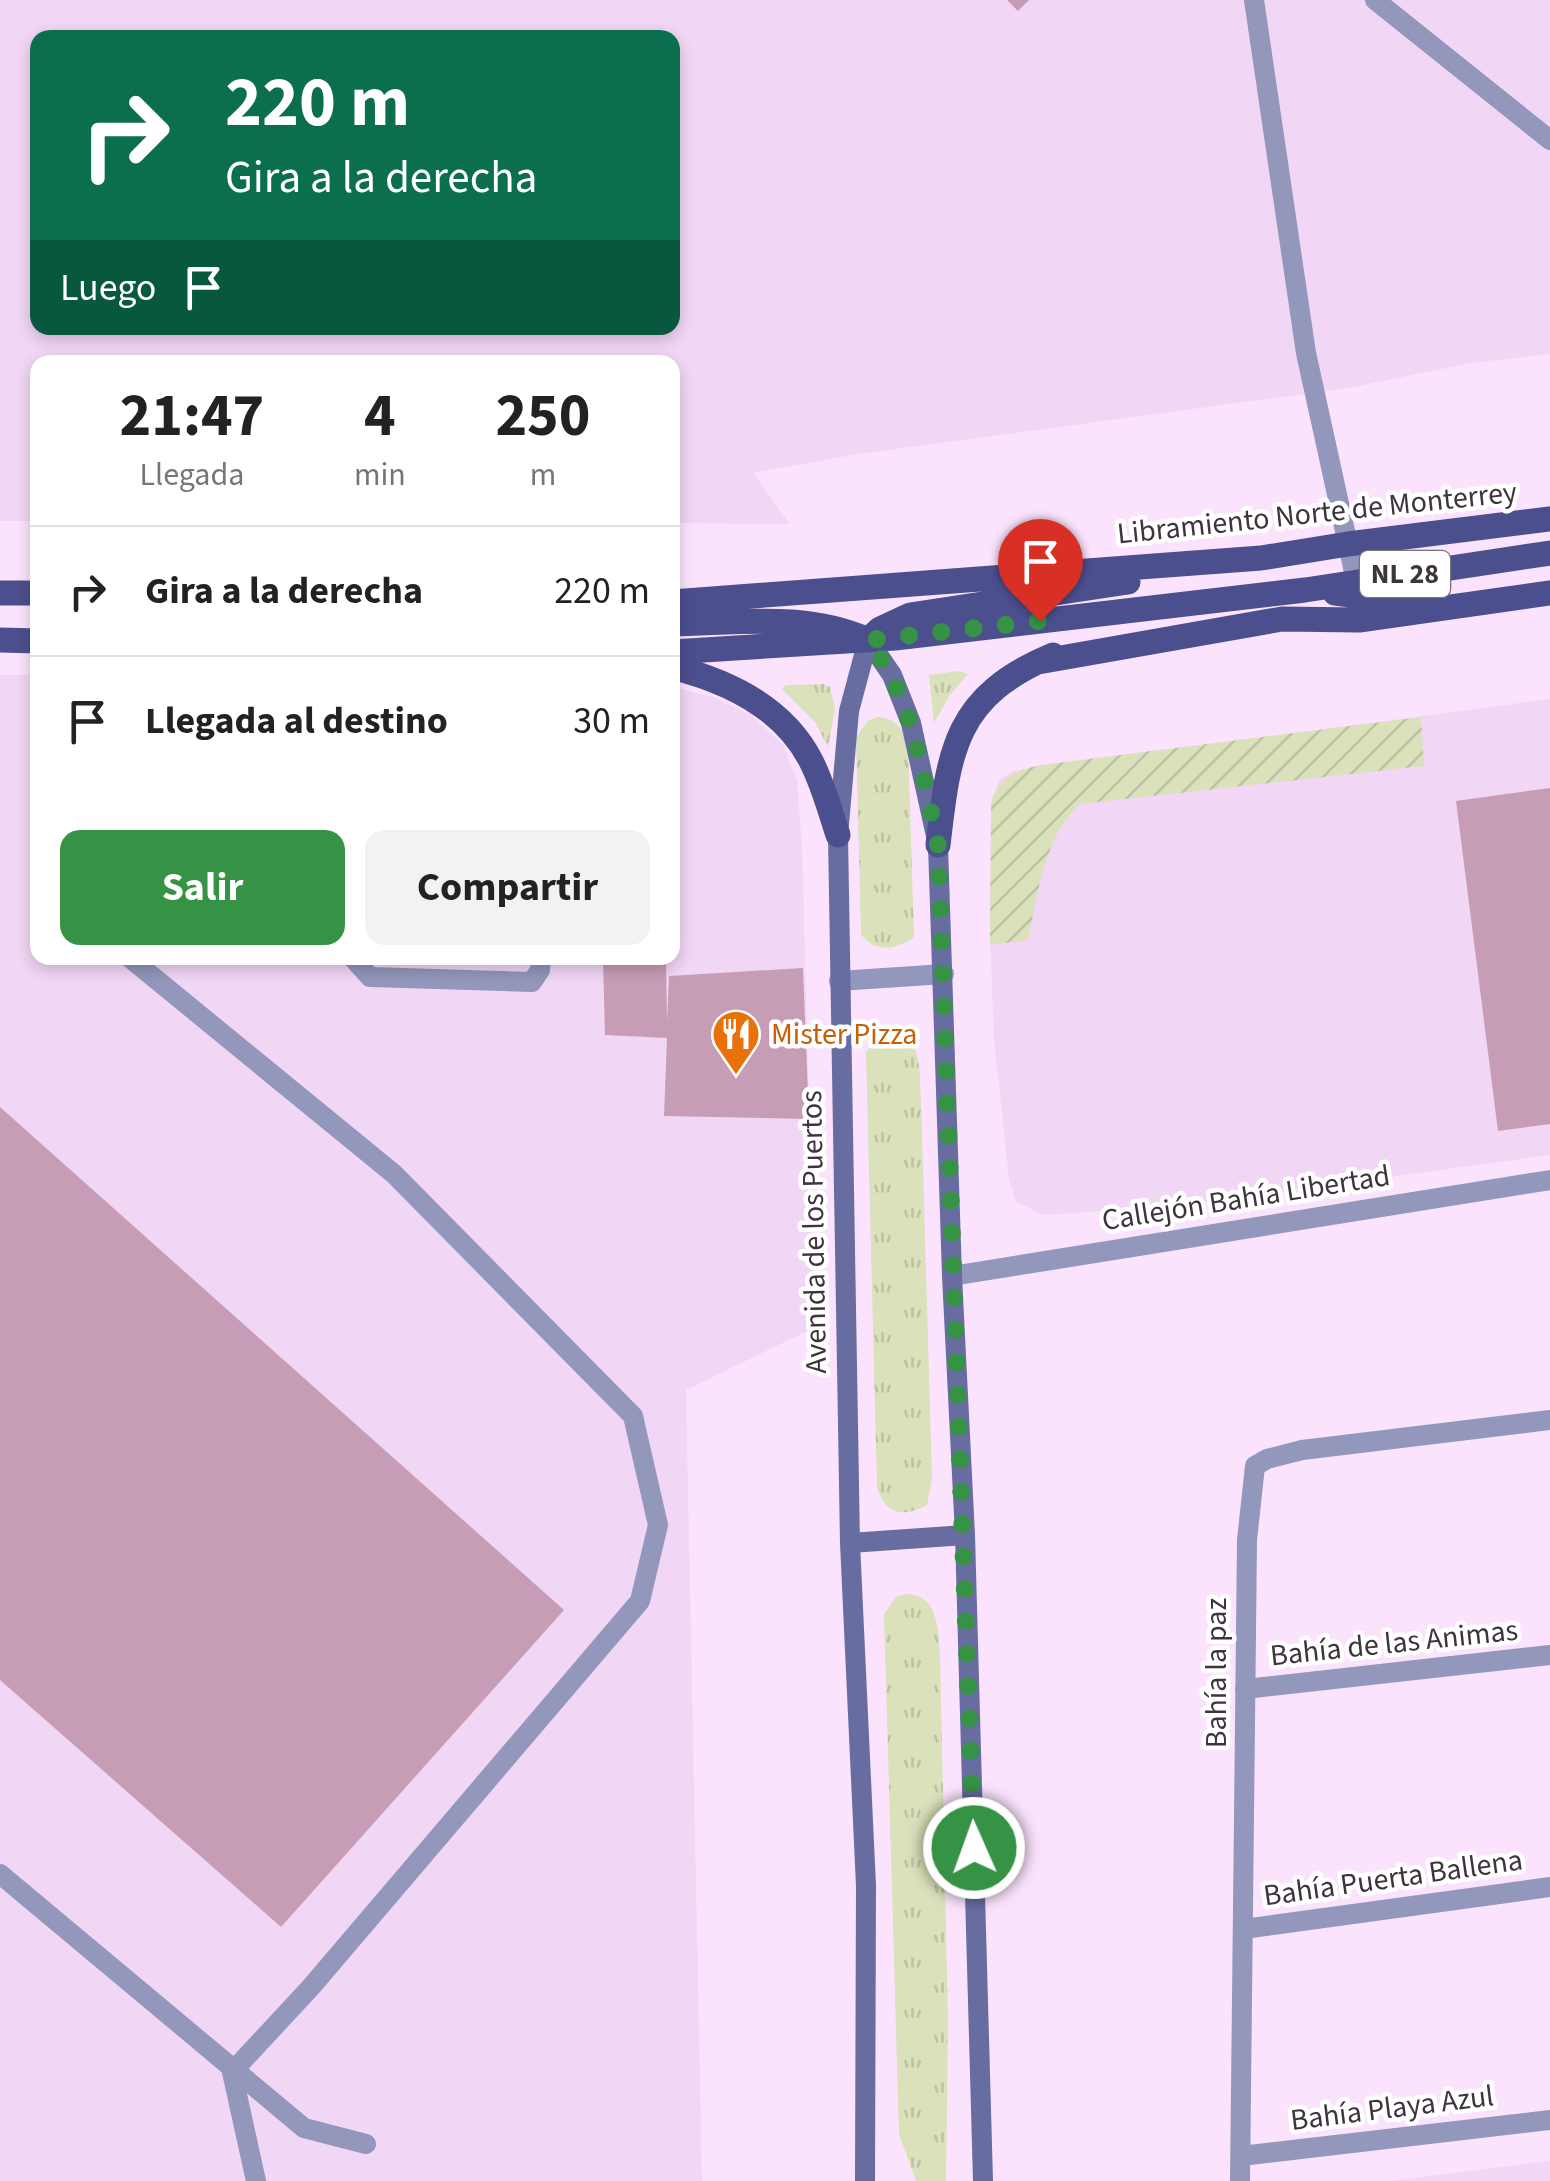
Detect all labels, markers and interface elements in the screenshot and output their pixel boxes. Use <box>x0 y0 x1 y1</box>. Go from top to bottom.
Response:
text: 220 m <box>225 53 410 153</box>
icon: right <box>60 70 190 200</box>
text: Gira a la derecha <box>225 146 537 210</box>
icon: arrive <box>176 260 231 315</box>
text: Luego <box>60 261 156 315</box>
text: 21:47 <box>120 374 264 459</box>
text: 4 <box>364 374 396 459</box>
text: 250 <box>495 374 590 459</box>
text: Llegada <box>140 452 244 498</box>
text: min <box>354 452 406 498</box>
text: m <box>530 452 556 498</box>
street label: Libramiento Norte de Monterrey <box>1115 471 1519 555</box>
pin <box>998 519 1083 622</box>
icon: arrive <box>1013 534 1068 589</box>
road number: NL 28 <box>1360 551 1450 597</box>
icon: right <box>60 564 115 619</box>
text: Gira a la derecha <box>145 564 423 618</box>
text: 220 m <box>554 564 650 618</box>
icon: arrive <box>60 694 115 749</box>
text: Llegada al destino <box>145 694 448 748</box>
text: 30 m <box>573 694 650 748</box>
button: Salir <box>60 830 345 945</box>
button: Compartir <box>365 830 650 945</box>
restaurant icon: Mister Pizza <box>710 1008 762 1076</box>
place label: Mister Pizza <box>771 1013 917 1056</box>
street label: Avenida de los Puertos <box>790 1090 838 1374</box>
street label: Callejón Bahía Libertad <box>1099 1154 1393 1242</box>
street label: Bahía la paz <box>1195 1598 1238 1748</box>
street label: Bahía de las Animas <box>1268 1609 1520 1677</box>
position arrow <box>922 1796 1026 1900</box>
street label: Bahía Puerta Ballena <box>1261 1839 1525 1917</box>
street label: Bahía Playa Azul <box>1288 2074 1496 2142</box>

